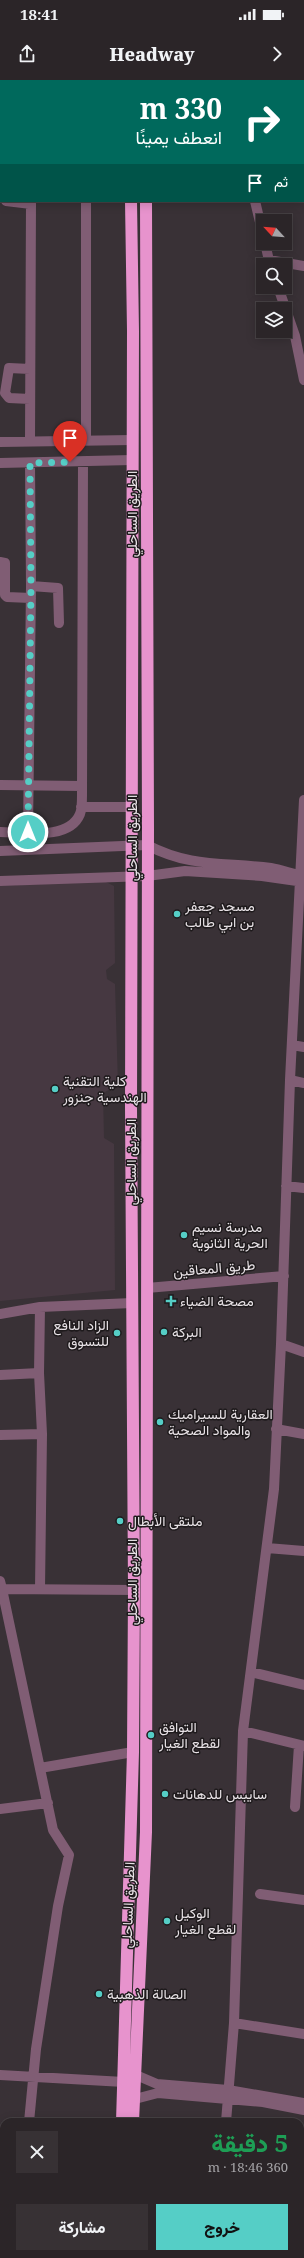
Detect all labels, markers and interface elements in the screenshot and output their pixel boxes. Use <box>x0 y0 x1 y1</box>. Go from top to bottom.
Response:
text: 18:41 <box>20 4 58 24</box>
text: Headway <box>109 42 195 66</box>
icon: share <box>16 43 38 65</box>
icon: forward <box>266 43 288 65</box>
text: 330 m <box>140 89 222 127</box>
icon: right <box>236 96 288 148</box>
text: انعطف يمينًا <box>136 125 222 149</box>
text: ثم <box>274 171 288 191</box>
icon: arrive <box>244 172 266 194</box>
north arrow <box>256 214 292 250</box>
map controls <box>256 214 292 338</box>
button: search <box>256 258 292 294</box>
button: layers <box>256 302 292 338</box>
pin <box>53 421 87 462</box>
icon: arrive <box>59 427 81 449</box>
street label: الطريق الساحلي <box>122 471 144 557</box>
street label: الطريق الساحلي <box>122 795 144 881</box>
position arrow <box>7 811 49 853</box>
place label: مسجد جعفر بن ابي طالب <box>184 896 255 934</box>
marker: مسجد جعفر بن ابي طالب <box>172 909 182 919</box>
place label: كلية التقنية الهندسية جنزور <box>62 1071 147 1106</box>
marker: كلية التقنية الهندسية جنزور <box>50 1084 60 1094</box>
street label: الطريق الساحلي <box>121 1119 143 1205</box>
place label: مدرسة نسيم الحرية الثانوية <box>192 1217 268 1252</box>
marker: مدرسة نسيم الحرية الثانوية <box>179 1230 189 1240</box>
street label: طريق المعاقين <box>172 1254 256 1281</box>
place label: مصحة الضياء <box>180 1291 254 1310</box>
marker: مصحة الضياء <box>165 1295 177 1307</box>
place label: الزاد النافع للتسوق <box>53 1315 109 1350</box>
place label: البركة <box>172 1322 202 1341</box>
marker: البركة <box>159 1327 169 1337</box>
marker: الزاد النافع للتسوق <box>112 1328 122 1338</box>
place label: العقارية للسيراميك والمواد الصحية <box>168 1404 273 1439</box>
marker: العقارية للسيراميك والمواد الصحية <box>155 1417 165 1427</box>
place label: ملتقى الأبطال <box>128 1511 202 1531</box>
marker: ملتقى الأبطال <box>115 1516 125 1526</box>
street label: الطريق الساحلي <box>122 1539 144 1625</box>
place label: التوافق لقطع الغيار <box>158 1717 220 1754</box>
marker: التوافق لقطع الغيار <box>146 1730 156 1740</box>
place label: سايبس للدهانات <box>173 1784 267 1803</box>
marker: سايبس للدهانات <box>160 1789 170 1799</box>
street label: الطريق الساحلي <box>116 1861 142 1949</box>
place label: الوكيل لقطع الغيار <box>174 1903 236 1940</box>
marker: الوكيل لقطع الغيار <box>162 1916 172 1926</box>
place label: الصالة الذهبية <box>107 1984 187 2003</box>
marker: الصالة الذهبية <box>94 1989 104 1999</box>
text: 5 دقيقة <box>211 2126 288 2159</box>
button: close <box>16 2131 58 2173</box>
text: 360 m · 18:46 <box>208 2158 288 2176</box>
button: مشاركة <box>16 2204 148 2250</box>
button: خروج <box>156 2204 288 2250</box>

